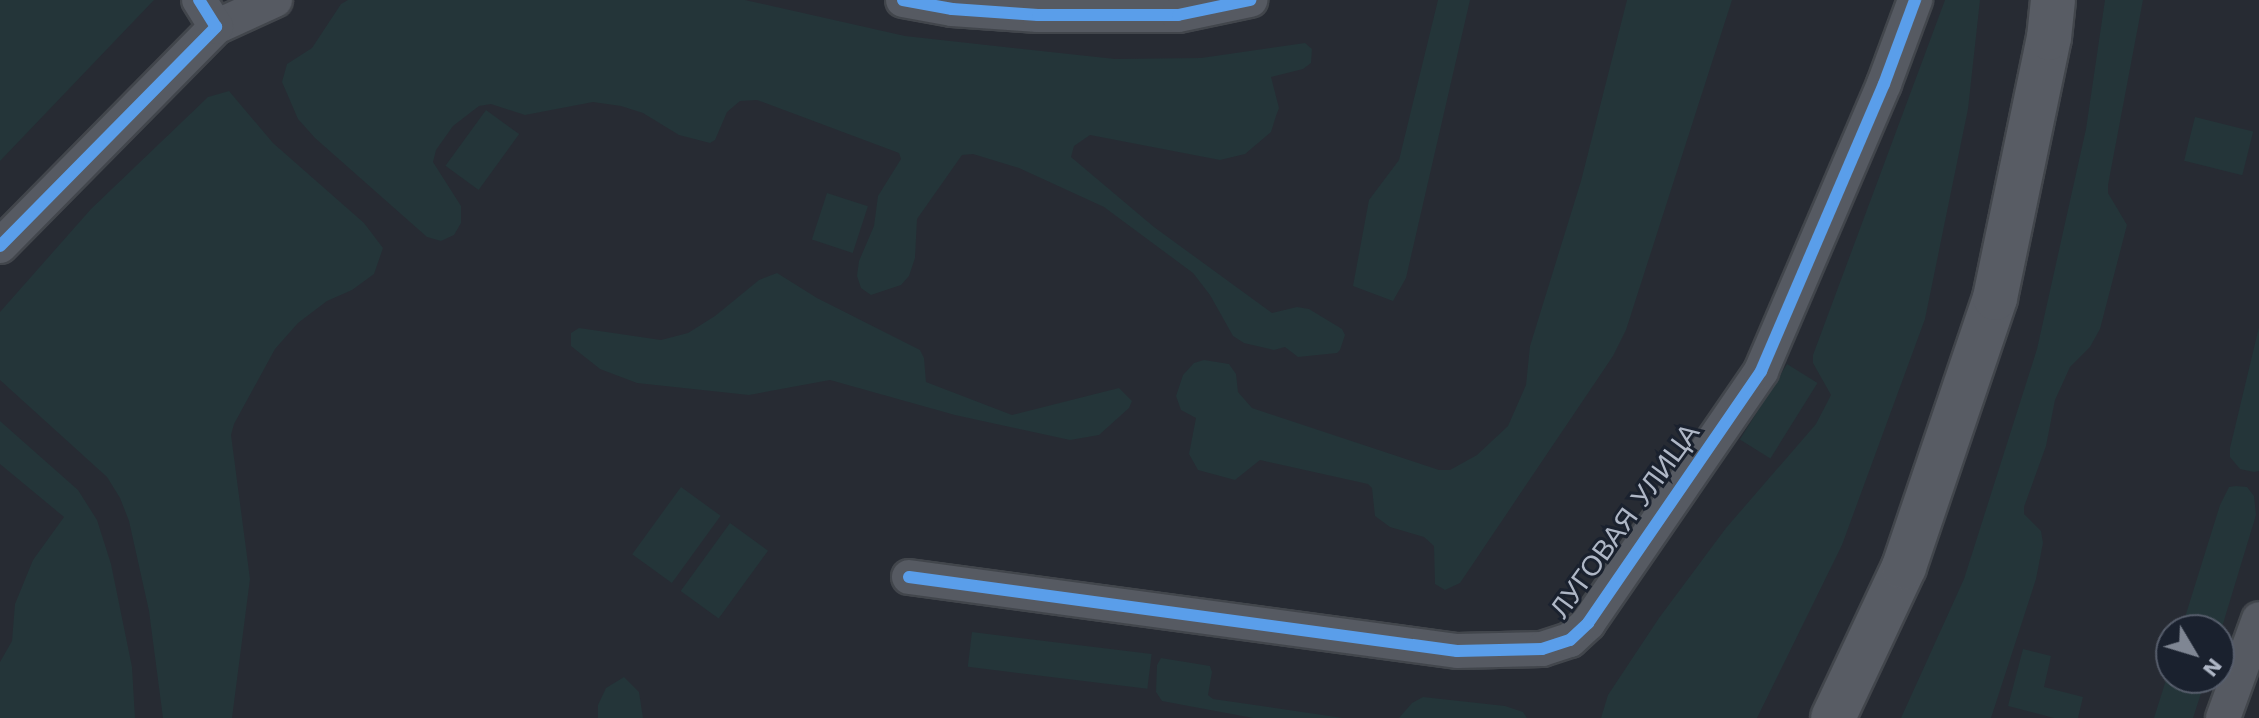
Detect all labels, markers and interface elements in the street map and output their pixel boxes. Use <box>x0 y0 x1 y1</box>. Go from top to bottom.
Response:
street label: ЛУГОВАЯ УЛИЦА <box>1543 417 1707 625</box>
north arrow <box>2155 614 2235 694</box>
text: N <box>2198 654 2228 682</box>

